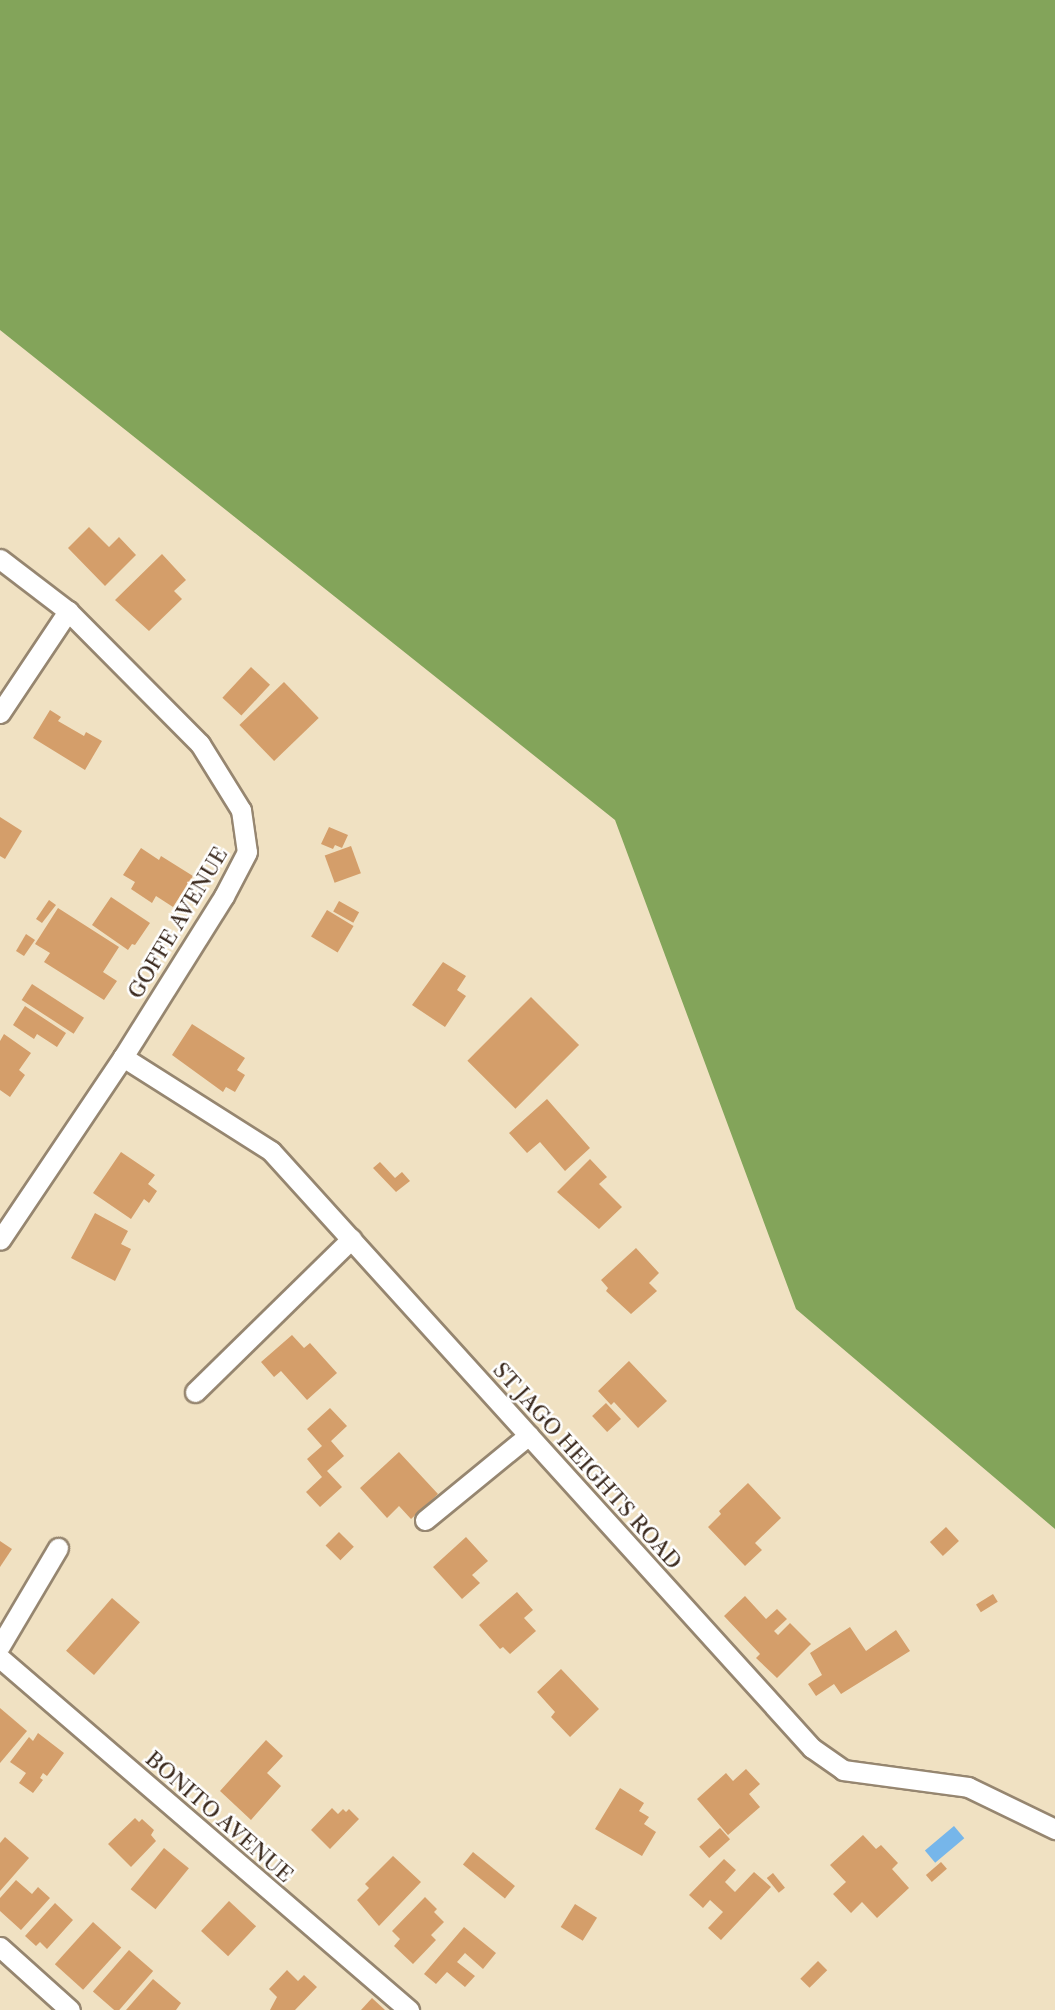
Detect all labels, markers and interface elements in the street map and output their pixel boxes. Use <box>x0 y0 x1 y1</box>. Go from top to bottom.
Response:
street label: GOFFE AVENUE <box>123 842 233 1004</box>
street label: ST JAGO HEIGHTS ROAD <box>487 1357 687 1575</box>
street label: BONITO AVENUE <box>140 1746 298 1888</box>

